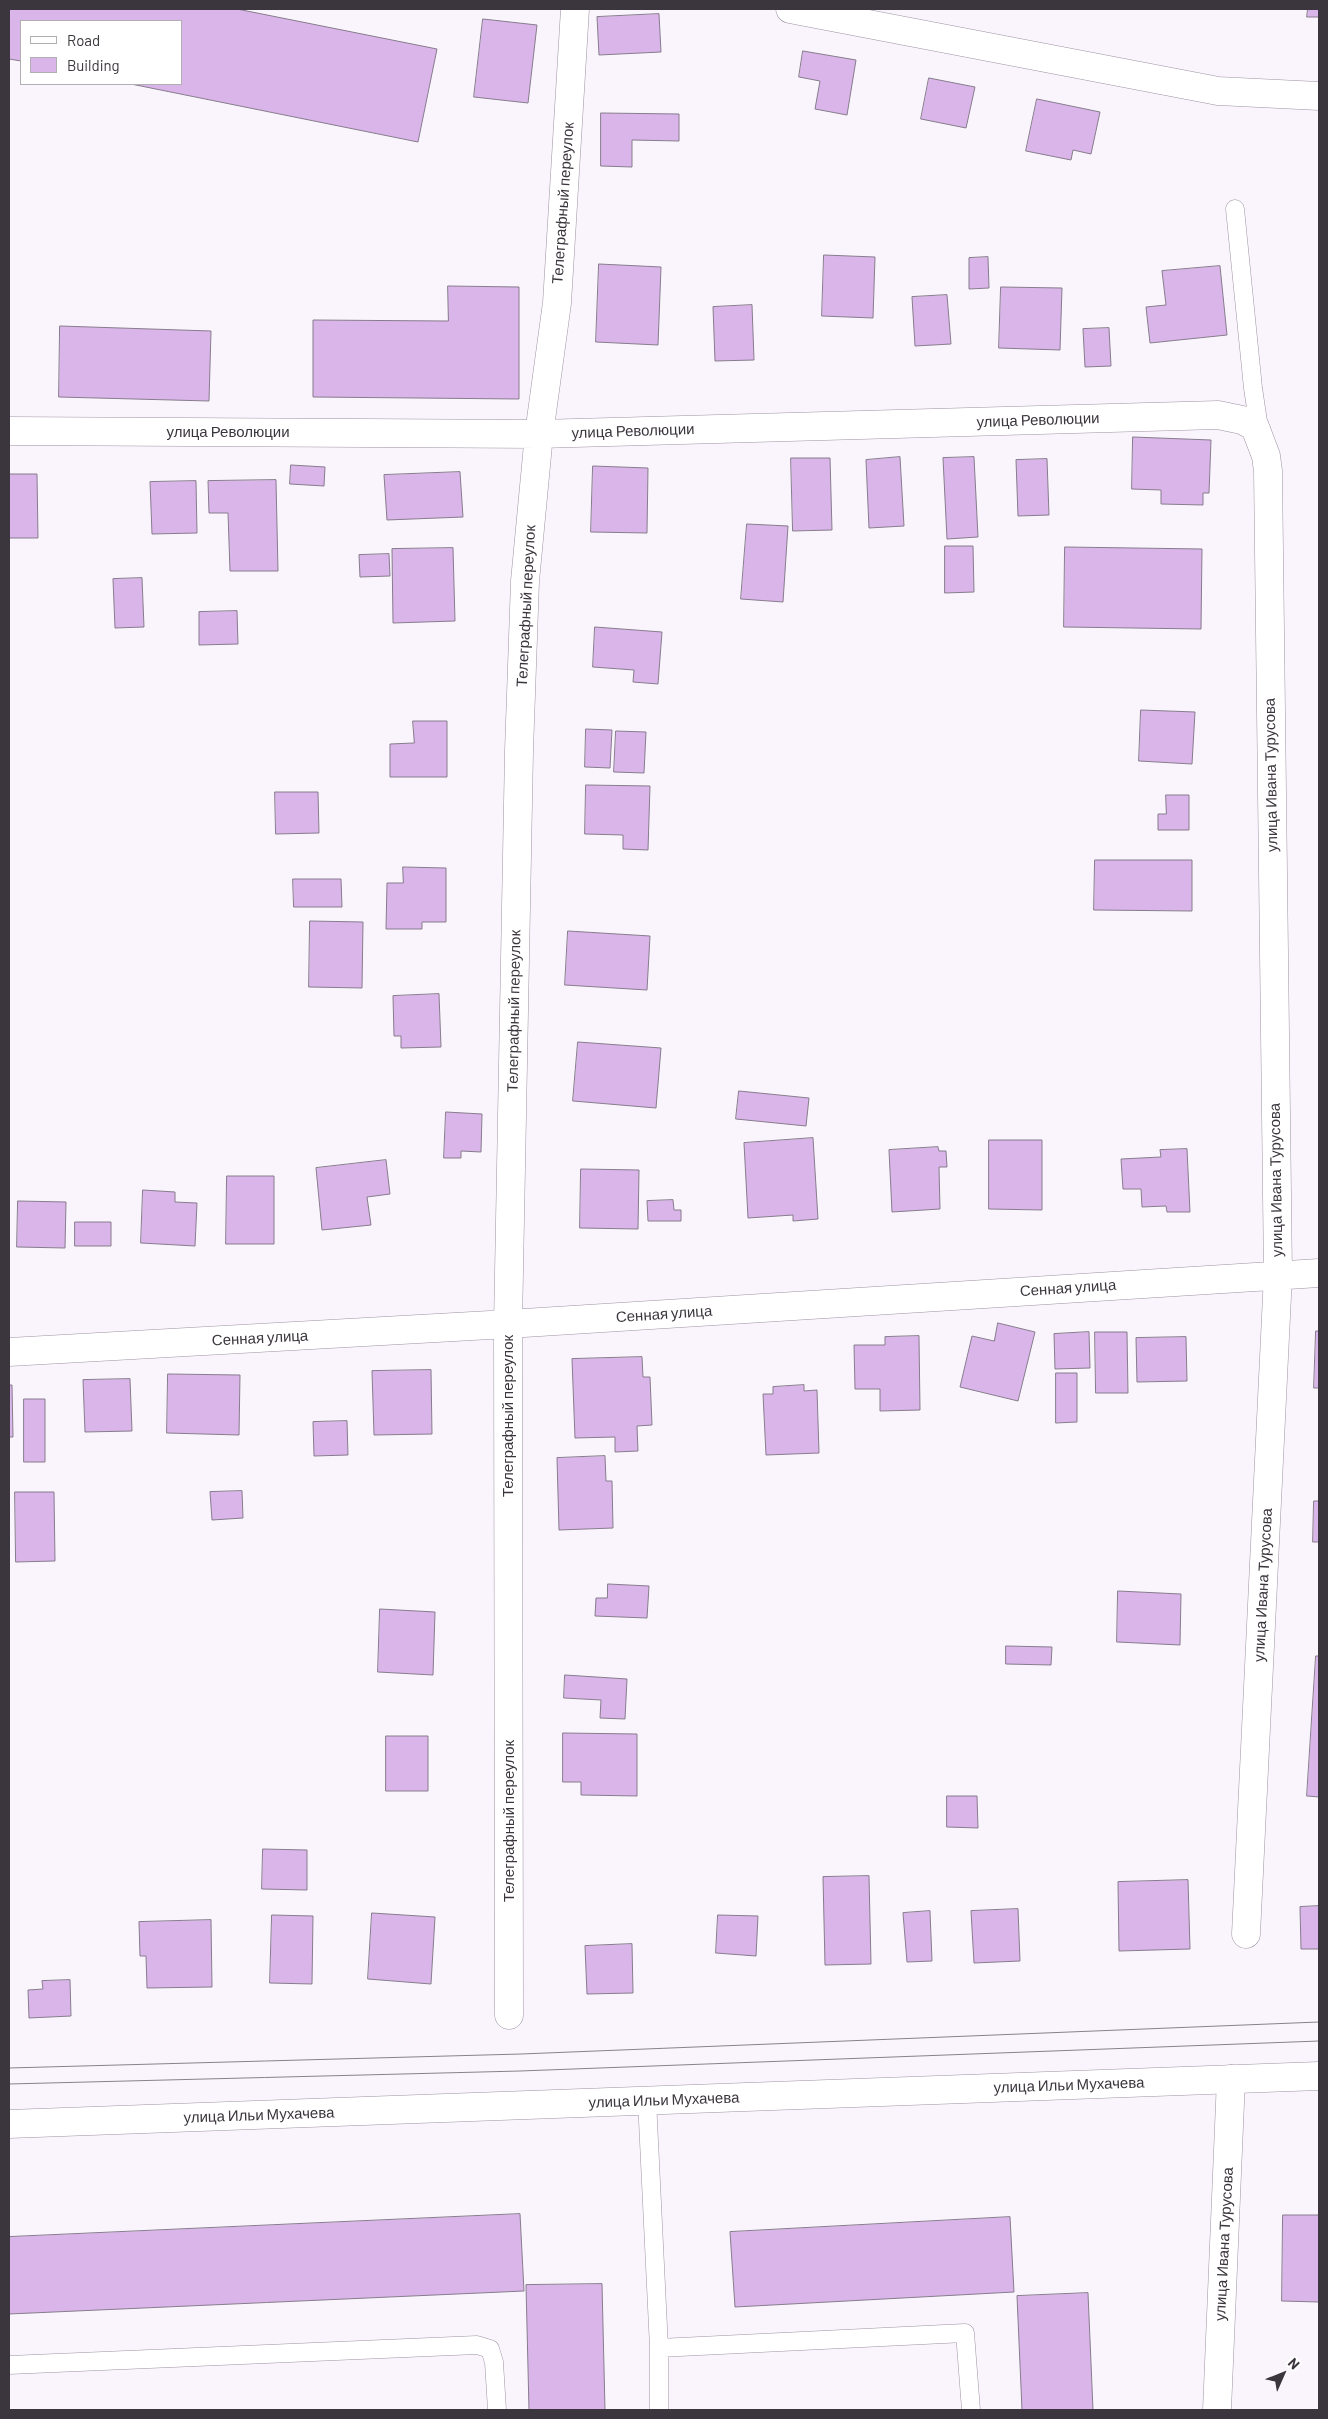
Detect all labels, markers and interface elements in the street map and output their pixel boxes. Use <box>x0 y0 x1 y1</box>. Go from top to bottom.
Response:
legend <box>20 20 182 85</box>
text: Road <box>67 31 100 49</box>
text: Building <box>67 56 120 74</box>
street label: Телеграфный переулок <box>548 121 578 285</box>
street label: улица Революции <box>976 409 1100 431</box>
street label: улица Революции <box>571 420 695 442</box>
street label: улица Революции <box>166 423 290 441</box>
street label: Телеграфный переулок <box>513 525 539 687</box>
street label: улица Ивана Турусова <box>1261 698 1281 852</box>
street label: Телеграфный переулок <box>504 930 524 1092</box>
street label: улица Ивана Турусова <box>1266 1103 1286 1257</box>
street label: Сенная улица <box>1019 1276 1117 1300</box>
street label: Сенная улица <box>615 1302 713 1326</box>
street label: Сенная улица <box>211 1326 309 1350</box>
street label: Телеграфный переулок <box>499 1335 517 1497</box>
street label: улица Ивана Турусова <box>1250 1508 1276 1662</box>
street label: Телеграфный переулок <box>500 1740 518 1902</box>
street label: улица Ильи Мухачева <box>993 2073 1145 2097</box>
street label: улица Ильи Мухачева <box>588 2088 740 2112</box>
street label: улица Ильи Мухачева <box>183 2103 335 2127</box>
street label: улица Ивана Турусова <box>1211 2167 1237 2321</box>
north arrow <box>1258 2349 1308 2399</box>
text: N <box>1285 2354 1303 2372</box>

